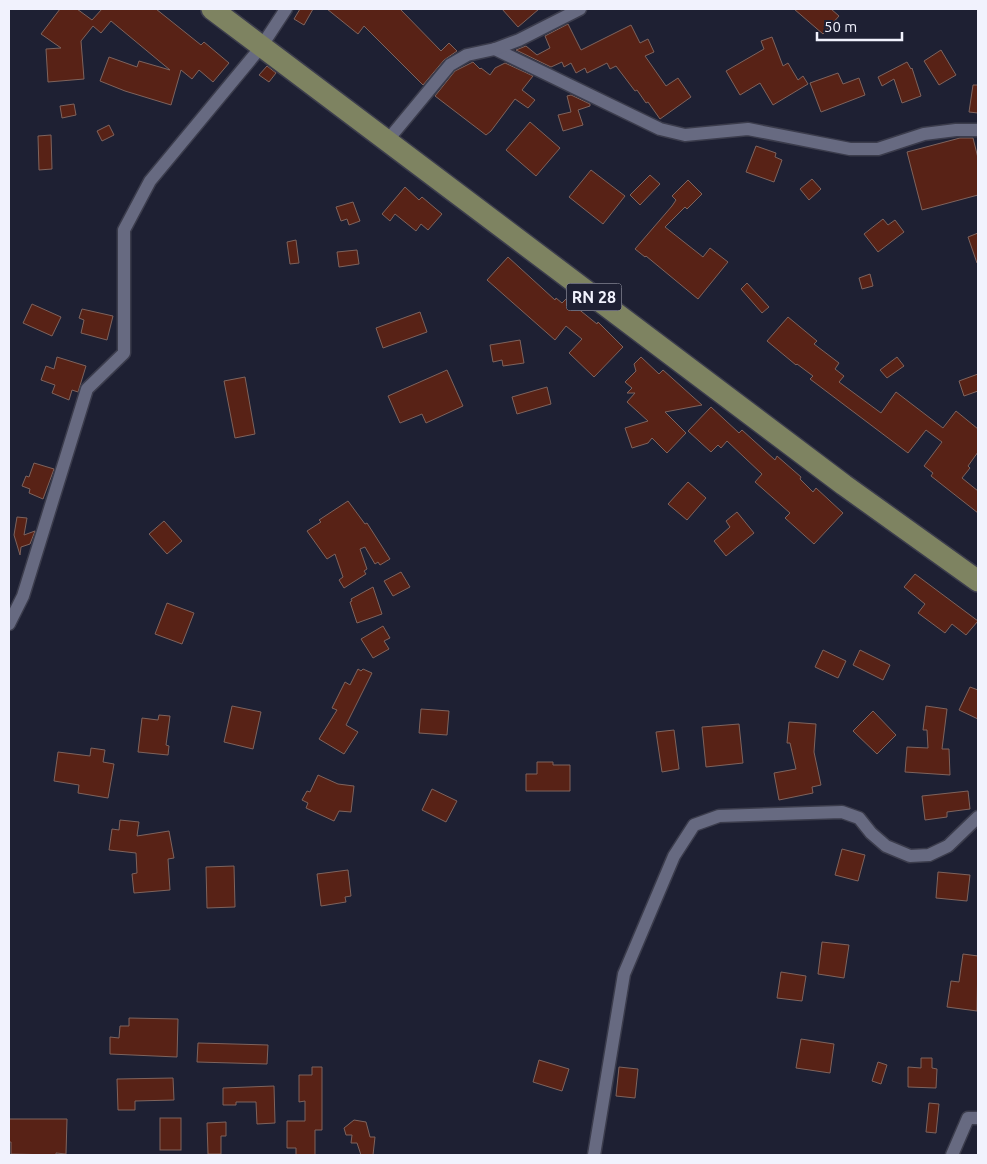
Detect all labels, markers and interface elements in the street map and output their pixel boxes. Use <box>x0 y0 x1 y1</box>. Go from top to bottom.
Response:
scale bar <box>817 10 902 42</box>
text: 50 m <box>824 18 857 35</box>
road number: RN 28 <box>566 284 622 310</box>

